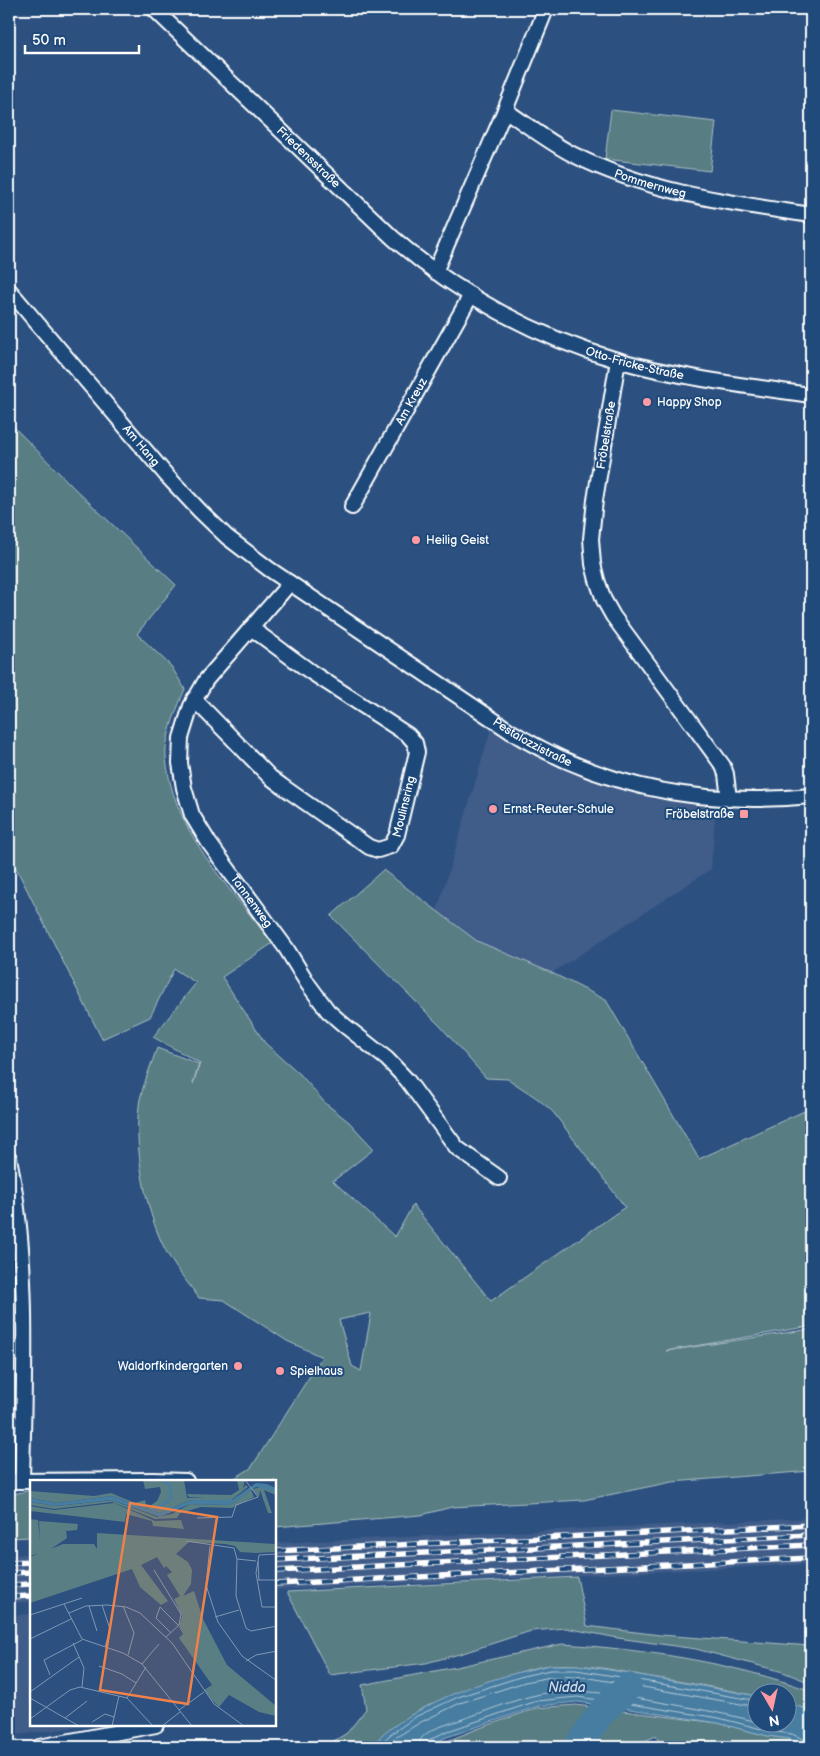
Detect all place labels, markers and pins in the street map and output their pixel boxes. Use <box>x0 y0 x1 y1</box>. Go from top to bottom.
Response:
place label: Happy Shop <box>657 395 722 410</box>
marker: Happy Shop <box>641 396 653 408</box>
place label: Heilig Geist <box>426 533 489 548</box>
marker: Heilig Geist <box>410 534 422 546</box>
place label: Ernst-Reuter-Schule <box>503 802 614 817</box>
marker: Ernst-Reuter-Schule <box>487 803 499 815</box>
place label: Fröbelstraße <box>665 807 734 822</box>
marker: Fröbelstraße <box>738 808 750 820</box>
place label: Waldorfkindergarten <box>118 1359 228 1374</box>
marker: Waldorfkindergarten <box>232 1360 244 1372</box>
place label: Spielhaus <box>290 1364 343 1379</box>
marker: Spielhaus <box>274 1365 286 1377</box>

